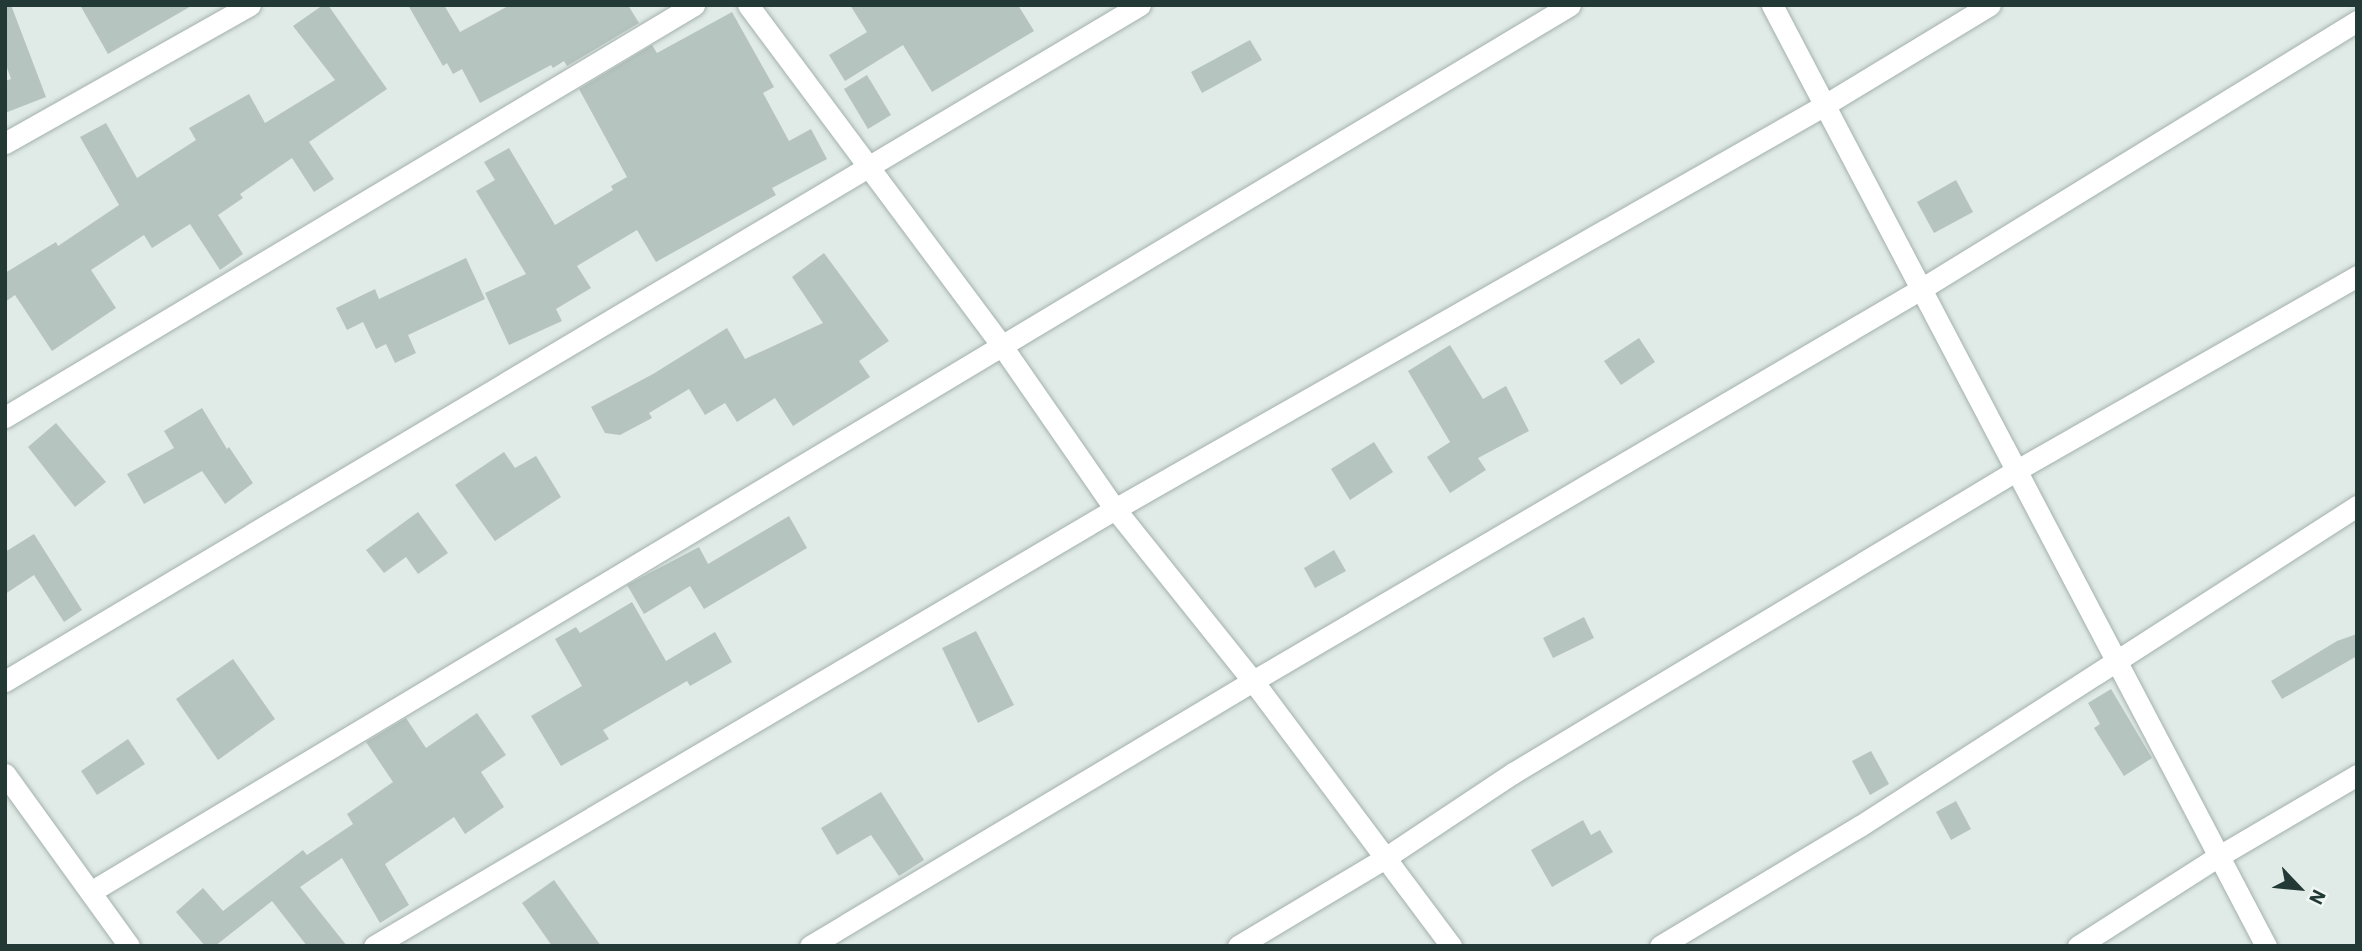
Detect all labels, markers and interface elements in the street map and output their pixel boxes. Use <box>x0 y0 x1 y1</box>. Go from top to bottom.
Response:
north arrow <box>2264 853 2334 923</box>
text: N <box>2304 886 2332 909</box>

